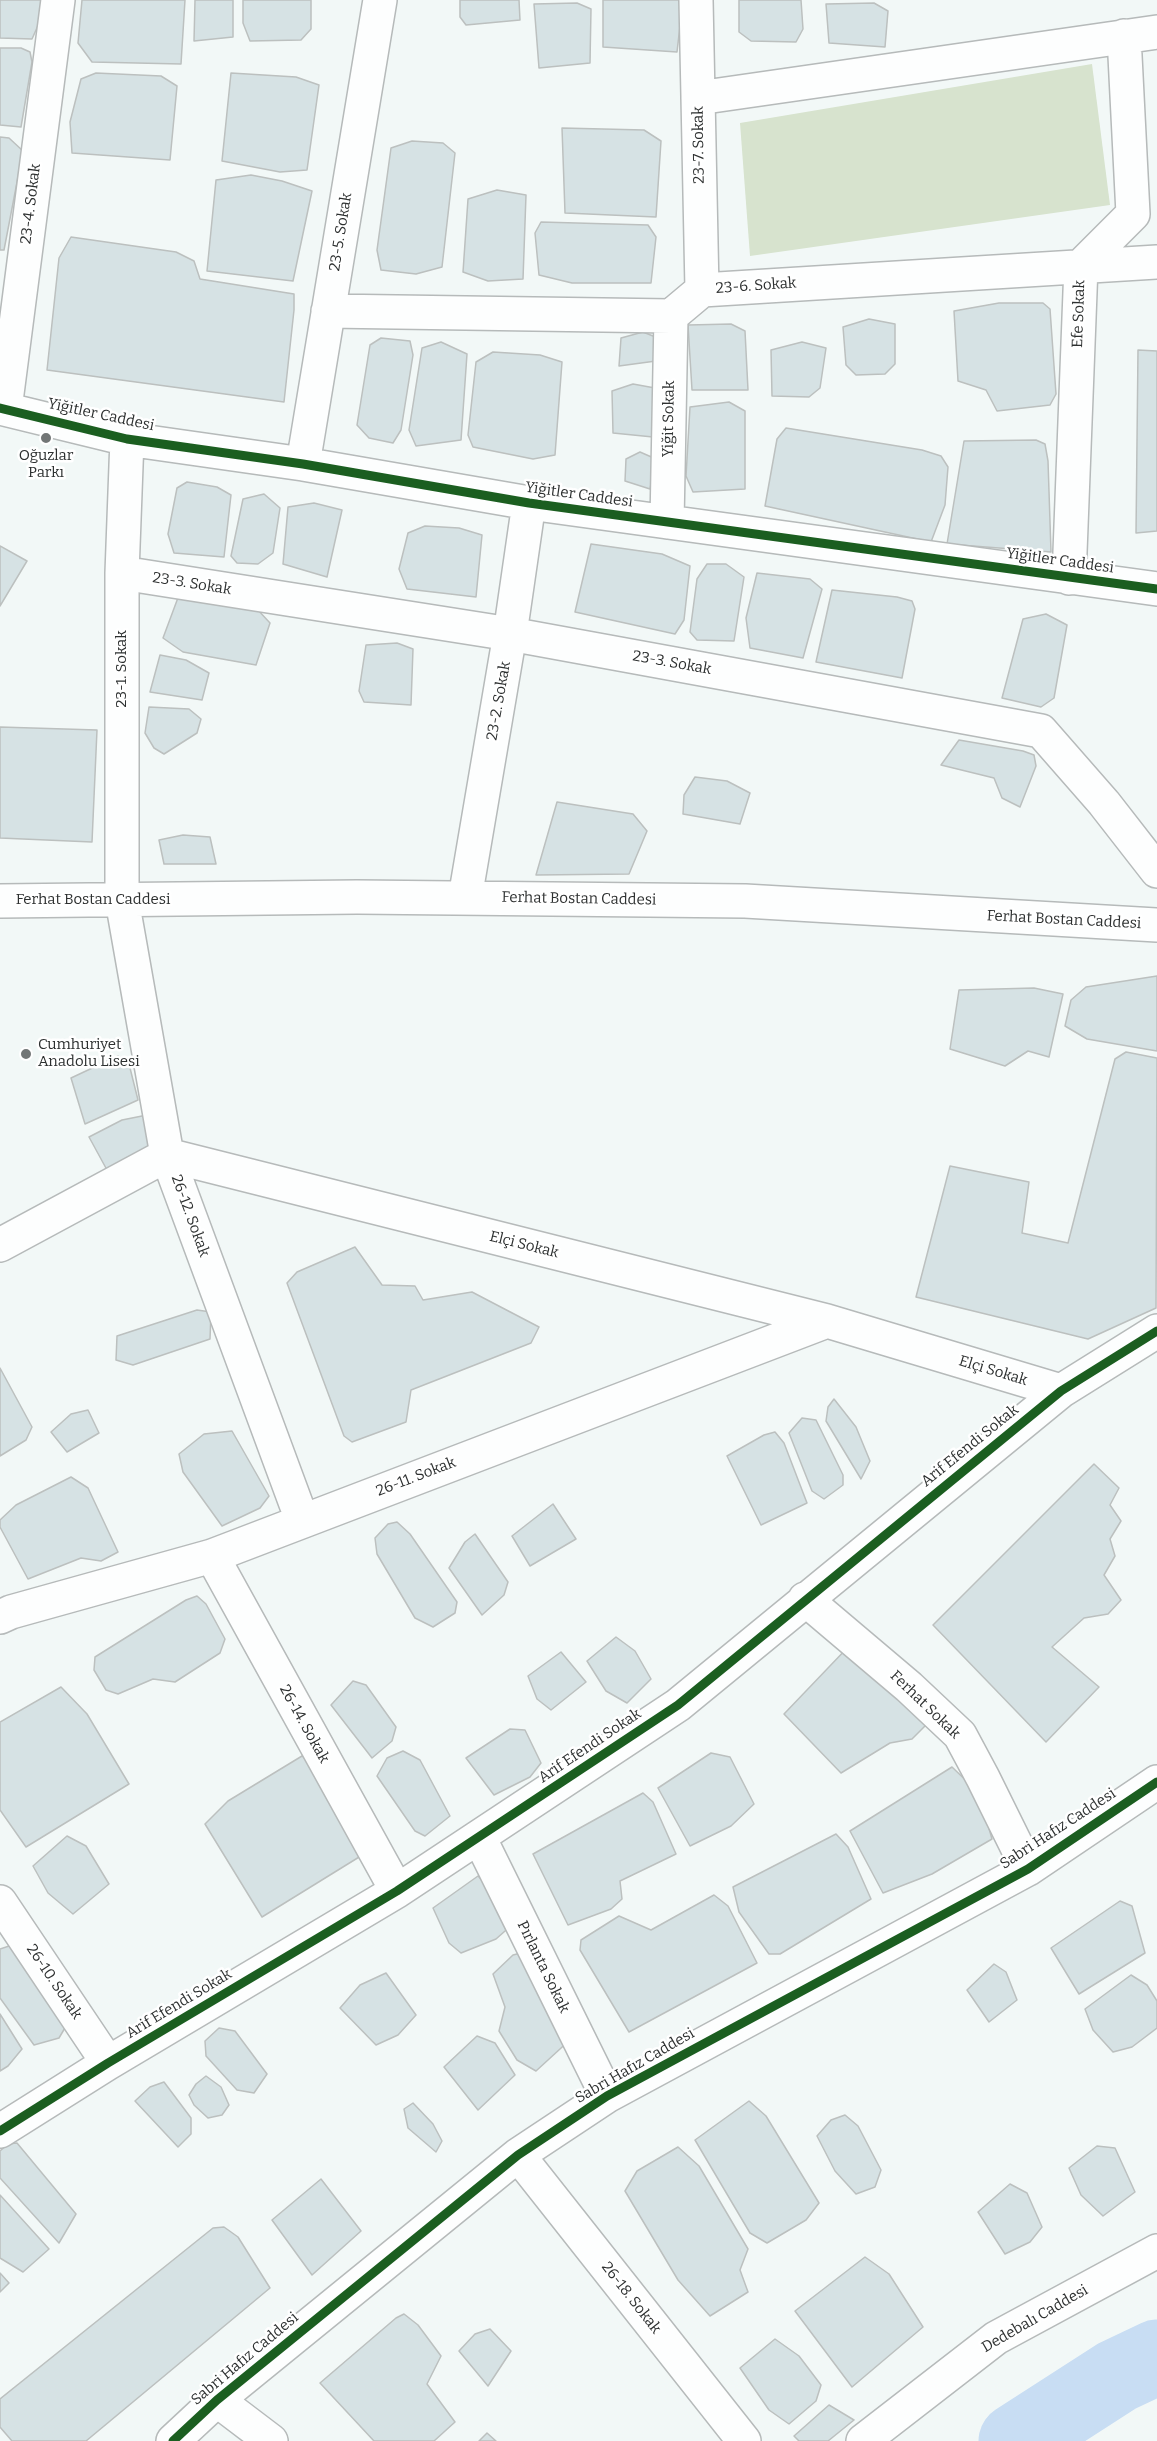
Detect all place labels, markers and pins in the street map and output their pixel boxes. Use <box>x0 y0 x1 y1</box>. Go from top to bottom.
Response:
marker: Oğuzlar Parkı <box>39 431 53 445</box>
place label: Oğuzlar Parkı <box>19 447 73 482</box>
place label: Cumhuriyet Anadolu Lisesi <box>38 1036 140 1071</box>
marker: Cumhuriyet Anadolu Lisesi <box>19 1047 33 1061</box>

